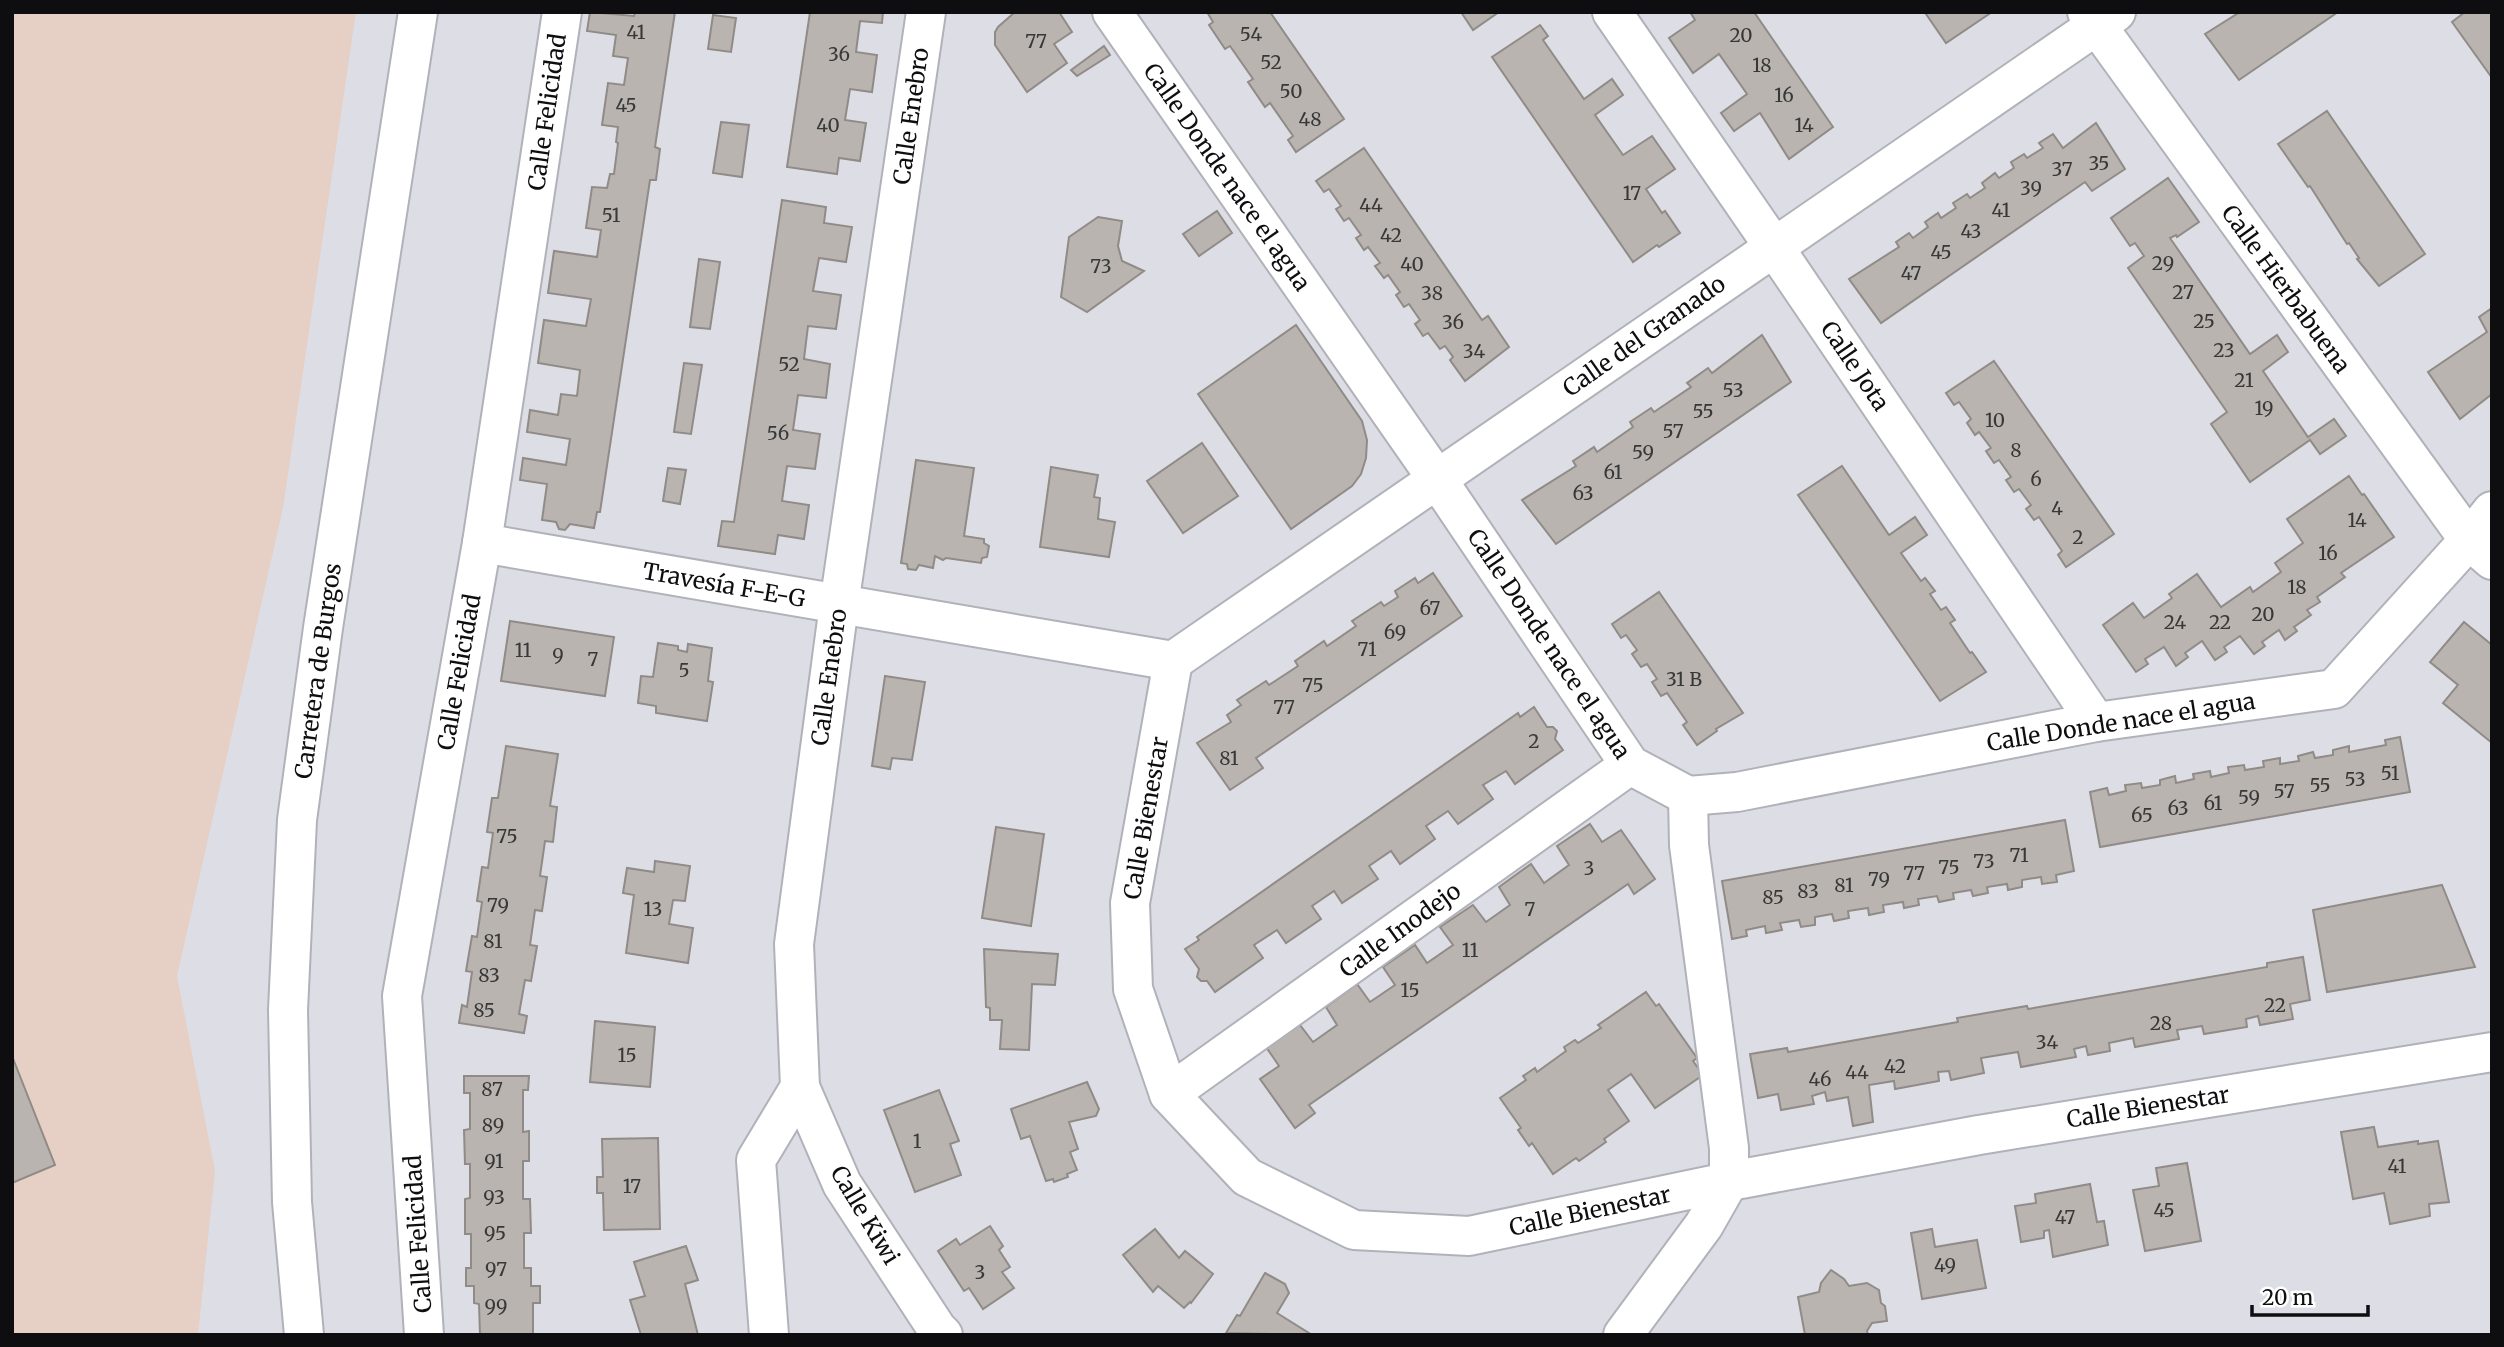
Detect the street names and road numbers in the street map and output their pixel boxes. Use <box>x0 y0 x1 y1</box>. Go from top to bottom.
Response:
street label: Calle Felicidad <box>521 31 572 192</box>
street label: Calle Enebro <box>887 46 934 186</box>
street label: Calle Donde nace el agua <box>1138 57 1317 296</box>
street label: Calle Hierbabuena <box>2216 199 2357 379</box>
street label: Calle del Granado <box>1557 269 1731 402</box>
street label: Calle Jota <box>1815 315 1896 416</box>
street label: Calle Donde nace el agua <box>1461 523 1637 764</box>
street label: Travesía F-E-G <box>640 556 808 613</box>
street label: Carretera de Burgos <box>288 561 347 781</box>
street label: Calle Felicidad <box>430 591 487 752</box>
street label: Calle Enebro <box>805 607 852 747</box>
street label: Calle Donde nace el agua <box>1985 686 2257 757</box>
street label: Calle Bienestar <box>1117 734 1174 901</box>
street label: Calle Inodejo <box>1333 876 1466 983</box>
street label: Calle Bienestar <box>2064 1079 2231 1134</box>
street label: Calle Felicidad <box>398 1154 437 1314</box>
street label: Calle Kiwi <box>825 1160 906 1269</box>
street label: Calle Bienestar <box>1506 1179 1673 1242</box>

